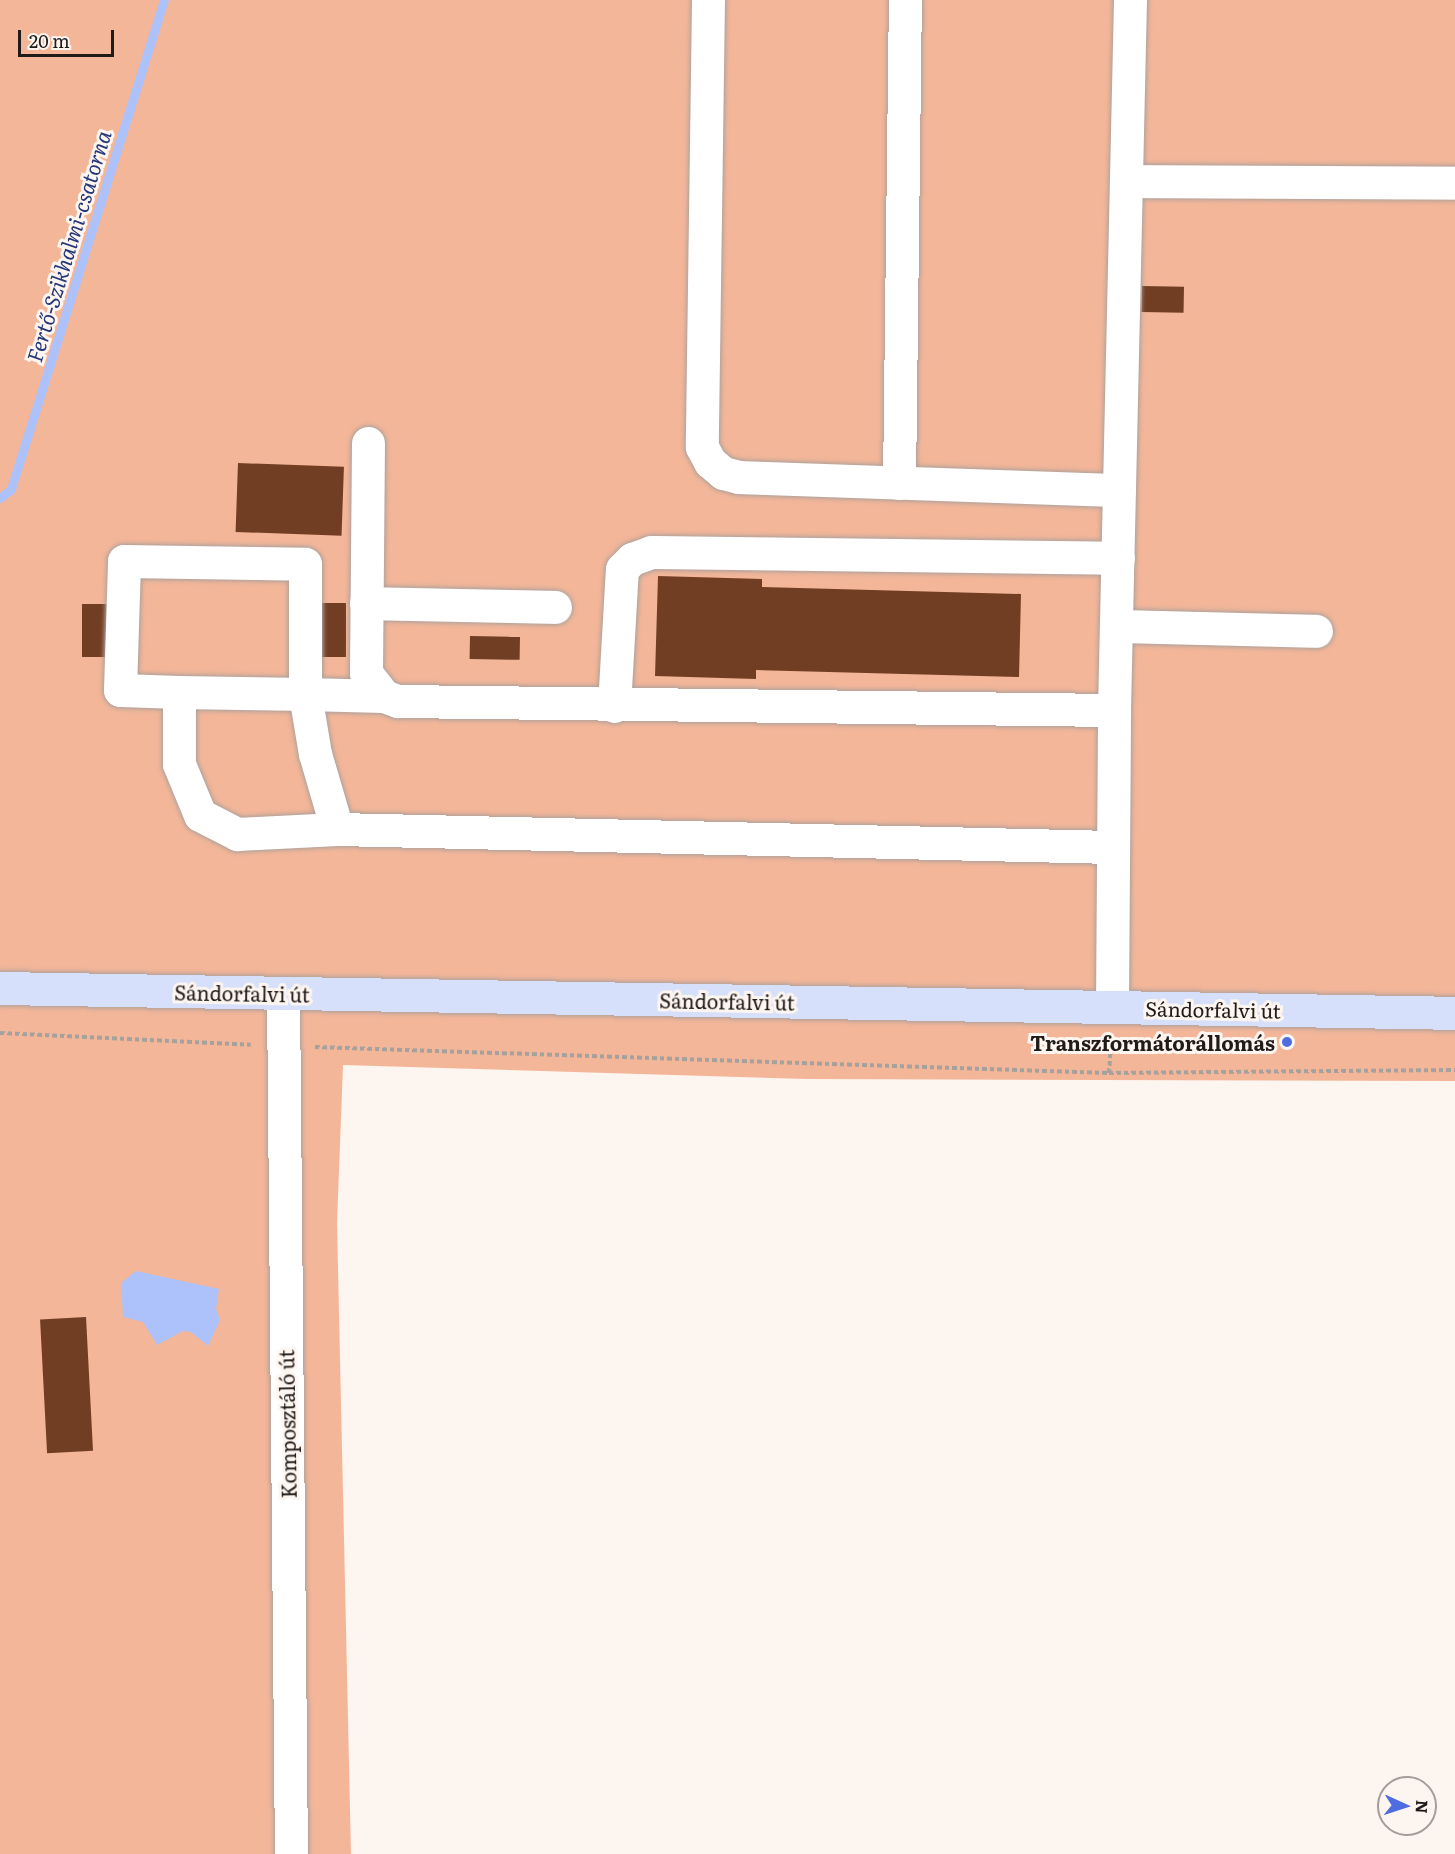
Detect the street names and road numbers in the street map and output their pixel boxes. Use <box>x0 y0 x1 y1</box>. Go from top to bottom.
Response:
street label: Sándorfalvi út <box>174 980 310 1006</box>
street label: Sándorfalvi út <box>659 988 795 1014</box>
street label: Sándorfalvi út <box>1145 996 1281 1022</box>
street label: Komposztáló út <box>274 1349 300 1499</box>

